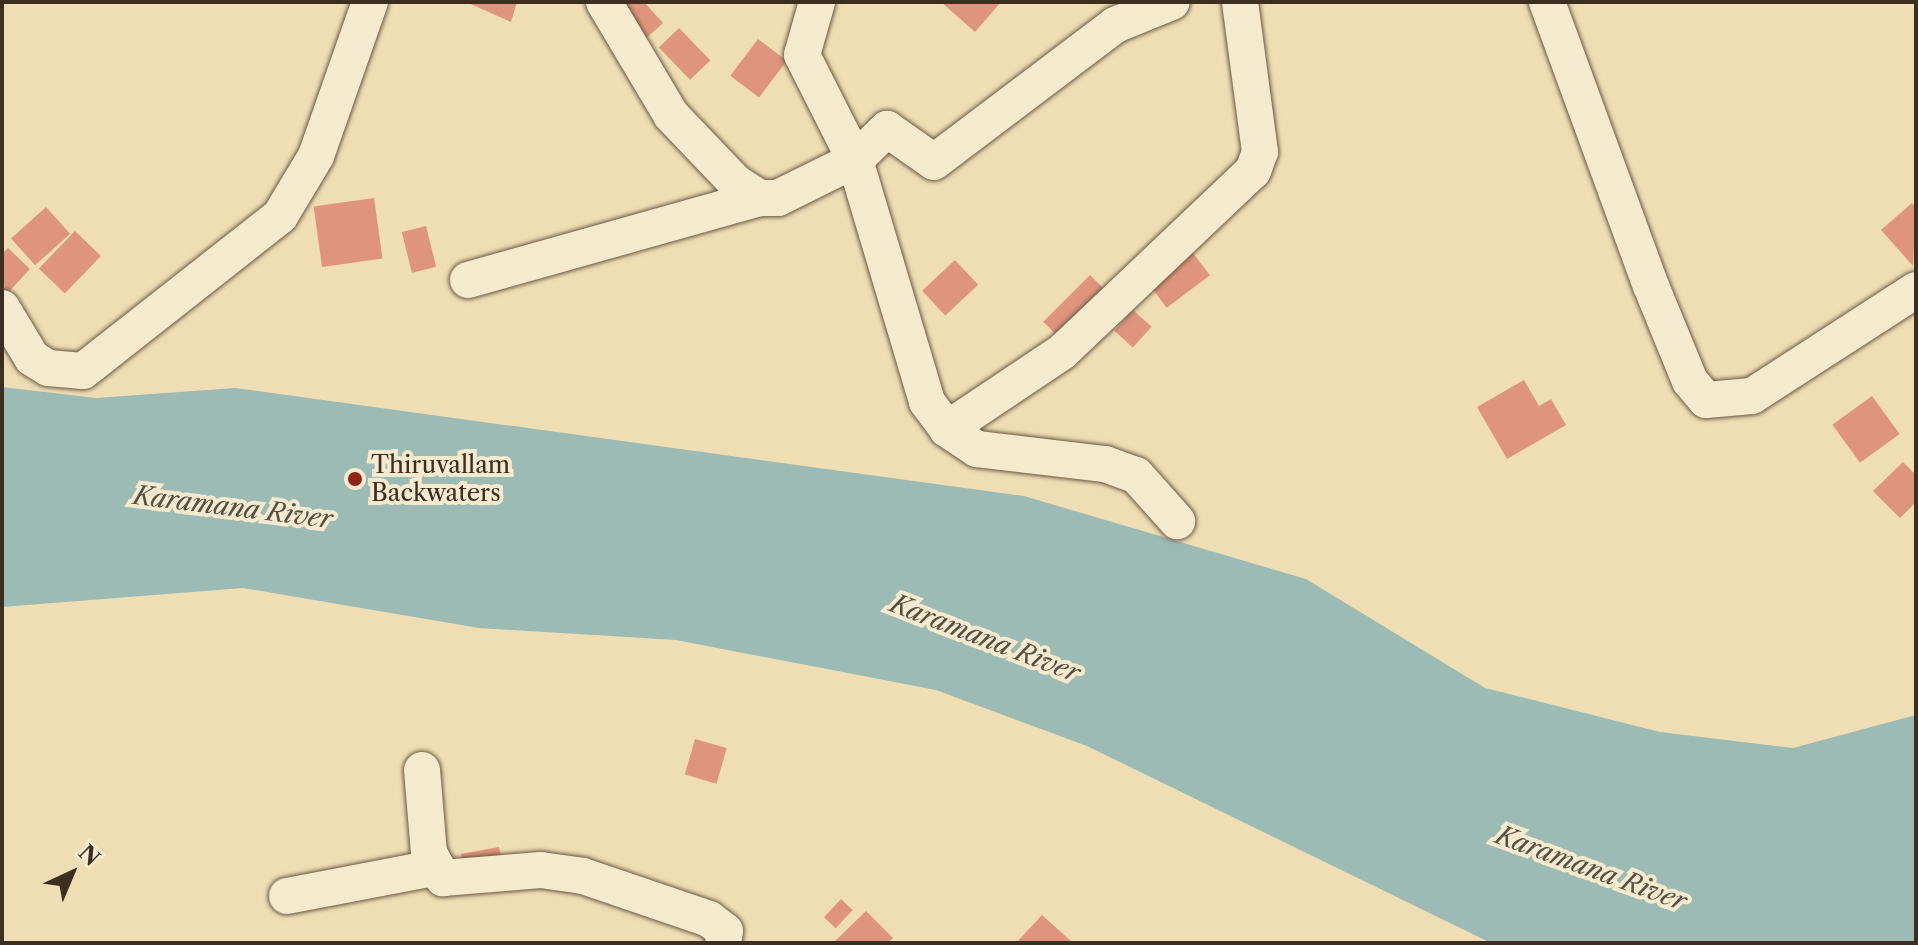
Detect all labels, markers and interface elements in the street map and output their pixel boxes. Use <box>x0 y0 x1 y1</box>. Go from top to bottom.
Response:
place label: Thiruvallam Backwaters <box>371 451 510 507</box>
marker: Thiruvallam Backwaters <box>346 470 364 488</box>
water label: Karamana River <box>131 480 335 536</box>
water label: Karamana River <box>886 588 1084 690</box>
water label: Karamana River <box>1491 820 1691 918</box>
north arrow <box>32 833 112 913</box>
text: N <box>73 839 105 872</box>

